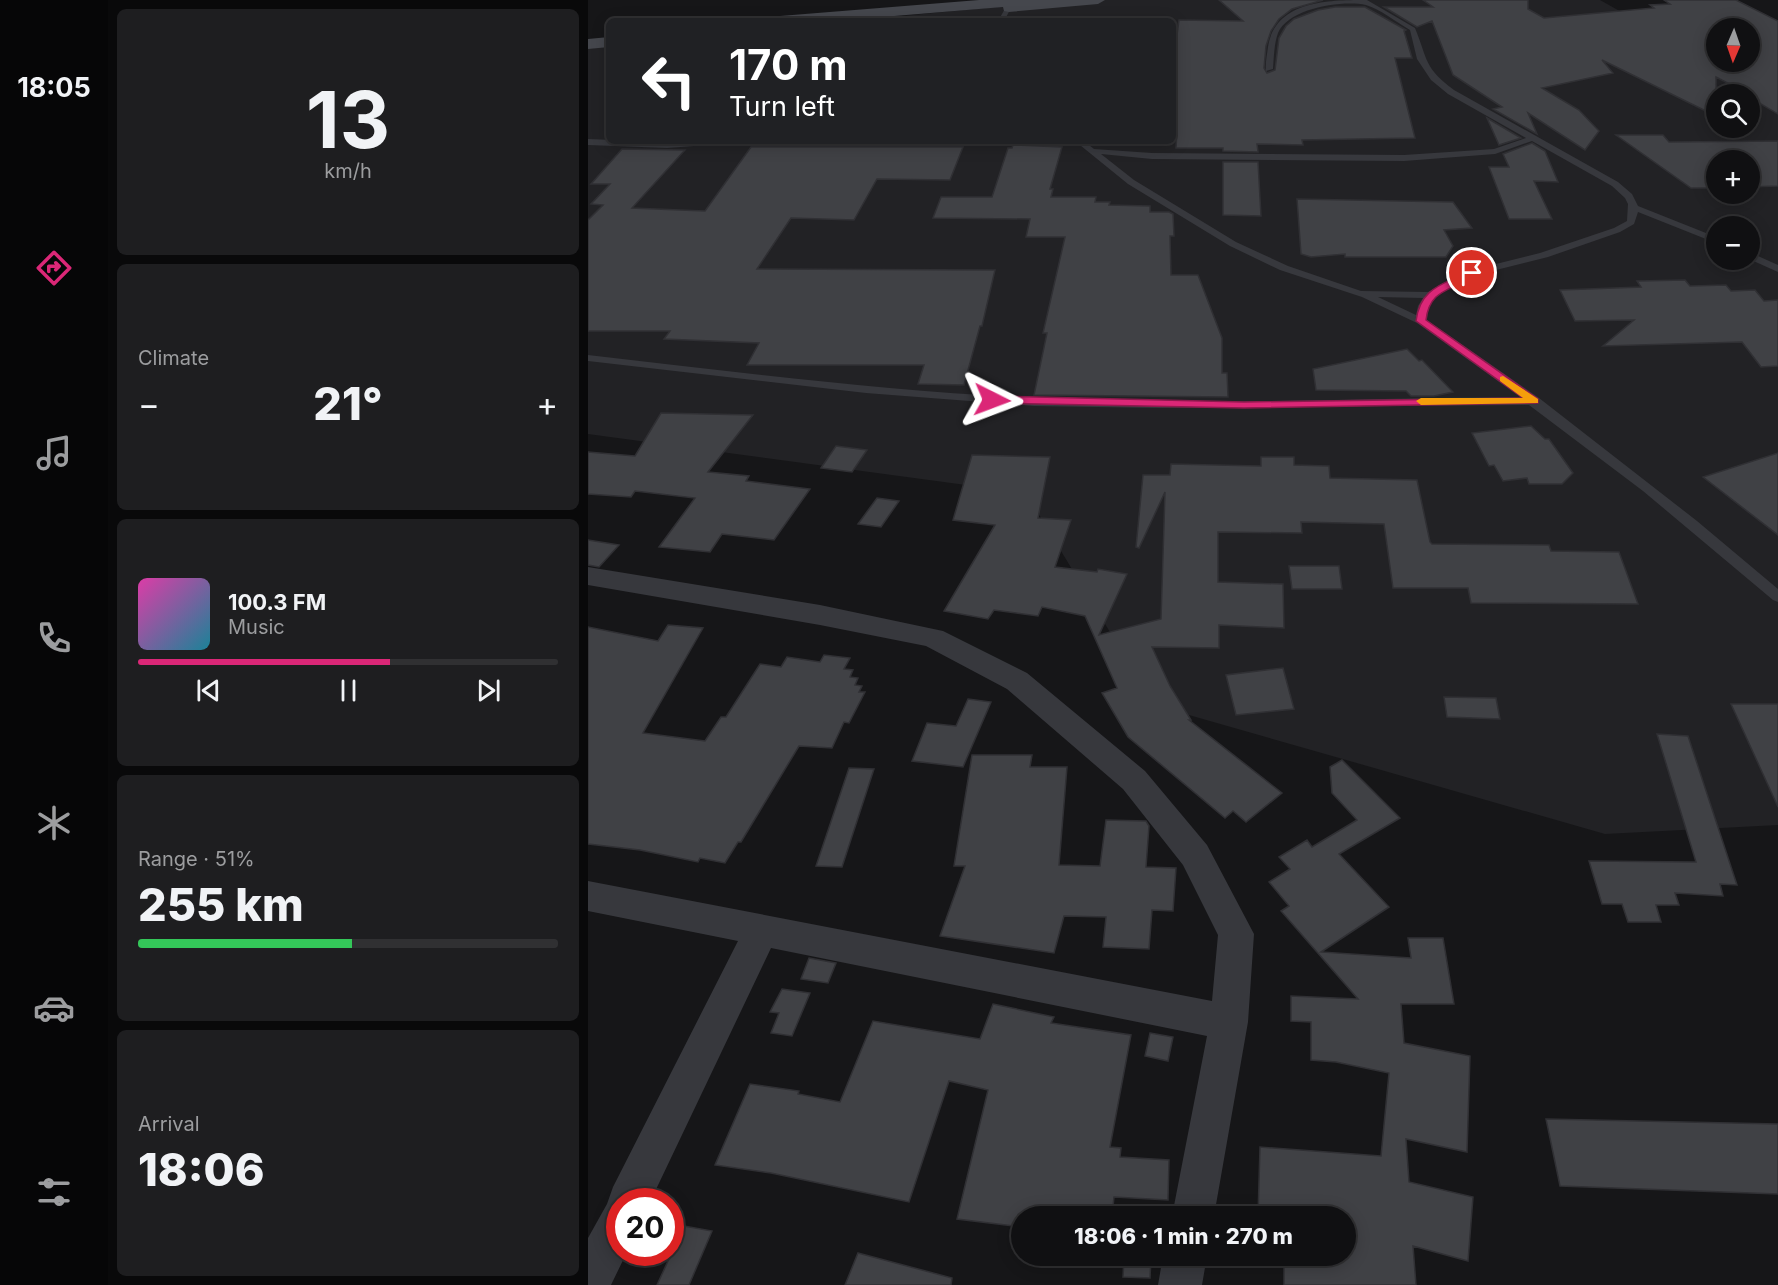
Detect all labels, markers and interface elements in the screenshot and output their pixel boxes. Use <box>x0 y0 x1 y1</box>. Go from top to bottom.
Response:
north arrow <box>1706 18 1760 72</box>
map controls <box>1706 18 1760 270</box>
text: 170 m <box>729 39 847 90</box>
icon: left <box>630 42 708 120</box>
text: 18:05 <box>17 71 91 104</box>
text: 13 <box>306 72 390 167</box>
button: search <box>1706 84 1760 138</box>
text: Turn left <box>729 90 835 123</box>
button: + <box>1706 150 1760 204</box>
text: km/h <box>324 159 372 183</box>
button: − <box>1706 216 1760 270</box>
icon: directions <box>33 247 75 289</box>
pin <box>1446 247 1497 298</box>
icon: arrive <box>1455 256 1488 289</box>
text: Climate <box>138 346 209 370</box>
position arrow <box>960 368 1024 432</box>
text: 21° <box>313 376 383 431</box>
text: − <box>138 384 160 424</box>
text: + <box>536 384 558 424</box>
icon: music <box>33 432 75 474</box>
text: 100.3 FM <box>228 589 326 615</box>
text: Music <box>228 615 285 639</box>
icon: phone <box>33 617 75 659</box>
icon: previous <box>192 674 225 707</box>
icon: pause <box>332 674 365 707</box>
icon: next <box>472 674 505 707</box>
icon: climate <box>33 802 75 844</box>
text: Range · 51% <box>138 847 255 871</box>
text: 255 km <box>138 877 304 932</box>
icon: car <box>33 987 75 1029</box>
text: Arrival <box>138 1112 200 1136</box>
text: 18:06 <box>138 1142 265 1197</box>
icon: filters <box>33 1171 75 1213</box>
speed limit sign: 20 <box>606 1188 684 1266</box>
text: 18:06 · 1 min · 270 m <box>1074 1223 1293 1249</box>

